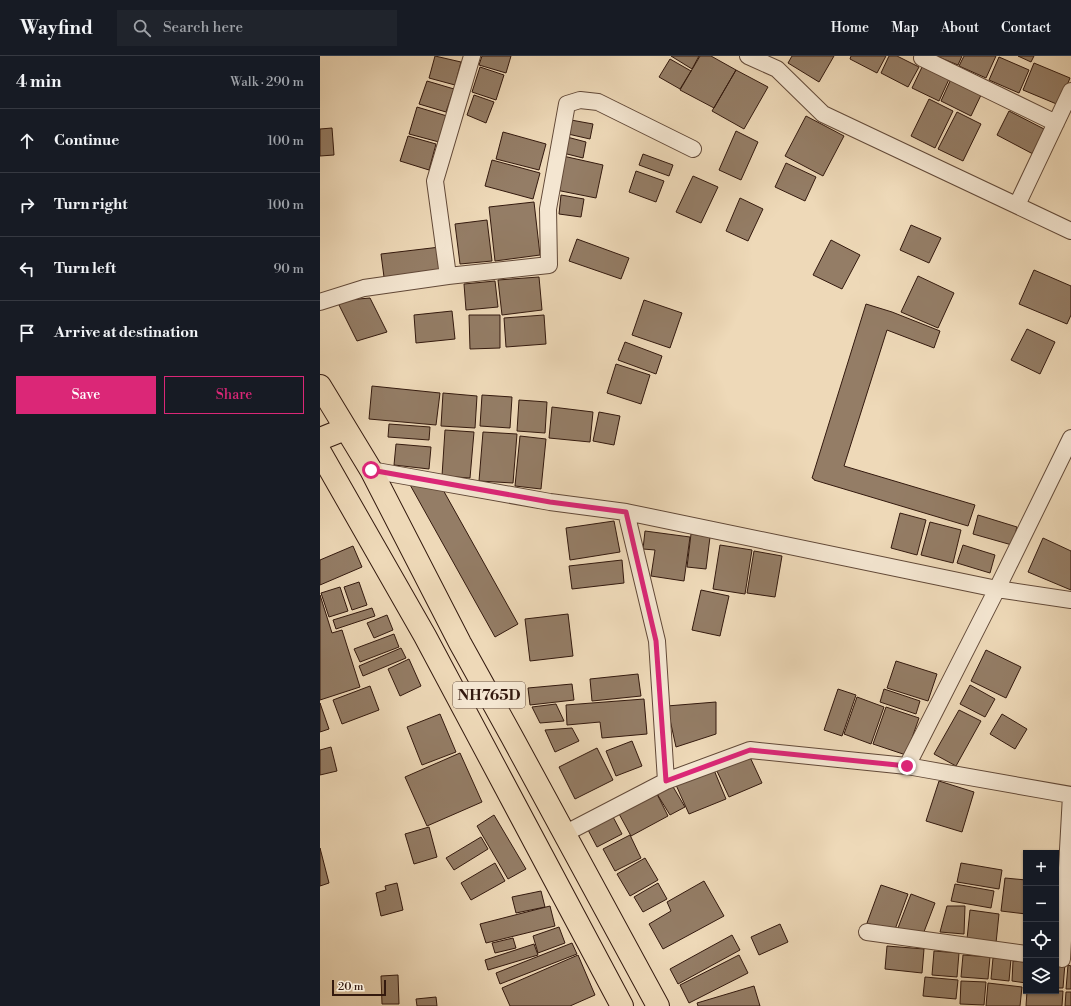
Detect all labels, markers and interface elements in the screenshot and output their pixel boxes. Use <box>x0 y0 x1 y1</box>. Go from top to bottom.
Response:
search box <box>117 10 397 46</box>
text: Wayfind <box>20 16 93 40</box>
icon: search <box>131 17 153 39</box>
text: Search here <box>163 18 243 37</box>
text: Home <box>831 19 869 37</box>
text: Map <box>891 19 919 37</box>
text: About <box>941 19 979 37</box>
text: Contact <box>1001 19 1051 37</box>
text: 4 min <box>16 71 61 93</box>
text: Walk · 290 m <box>230 74 304 90</box>
icon: ahead <box>16 130 38 152</box>
text: Continue <box>54 131 119 150</box>
text: 100 m <box>268 133 304 149</box>
icon: right <box>16 194 38 216</box>
text: Turn right <box>54 195 128 214</box>
text: 100 m <box>268 197 304 213</box>
icon: left <box>16 258 38 280</box>
text: Turn left <box>54 259 116 278</box>
text: 90 m <box>273 261 304 277</box>
icon: arrive <box>16 322 38 344</box>
text: Arrive at destination <box>54 323 198 342</box>
button: Save <box>16 376 156 414</box>
button: Share <box>164 376 304 414</box>
route start <box>362 461 380 479</box>
road number: NH765D <box>453 682 525 708</box>
route end <box>898 757 916 775</box>
map controls <box>1023 850 1059 994</box>
button: + <box>1023 850 1059 886</box>
button: − <box>1023 886 1059 922</box>
button: locate <box>1023 922 1059 958</box>
button: layers <box>1023 958 1059 994</box>
scale bar <box>332 978 386 997</box>
text: 20 m <box>338 980 363 994</box>

